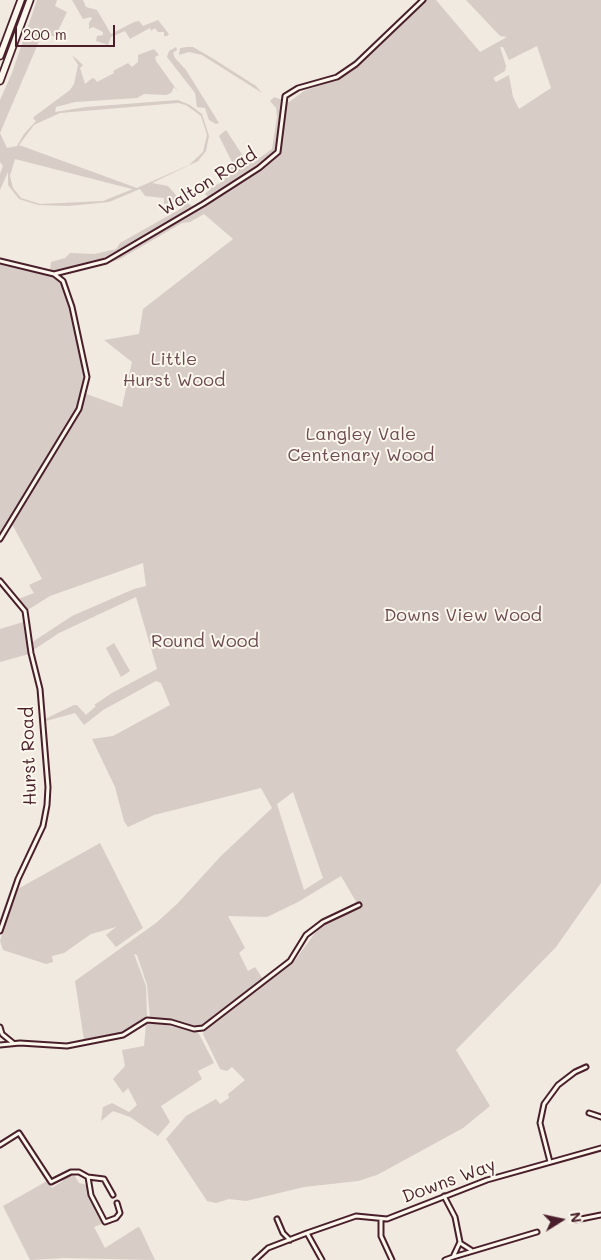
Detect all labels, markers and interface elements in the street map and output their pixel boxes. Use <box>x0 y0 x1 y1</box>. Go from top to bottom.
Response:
scale bar <box>18 15 118 47</box>
text: 200 m <box>23 24 67 44</box>
street label: Walton Road <box>155 144 261 220</box>
park label: Little Hurst Wood <box>123 348 225 390</box>
park label: Langley Vale Centenary Wood <box>288 423 434 466</box>
park label: Downs View Wood <box>384 604 542 626</box>
park label: Round Wood <box>151 630 259 652</box>
street label: Hurst Road <box>16 706 42 806</box>
street label: Downs Way <box>399 1154 499 1208</box>
north arrow <box>536 1195 586 1245</box>
text: N <box>566 1210 587 1224</box>

